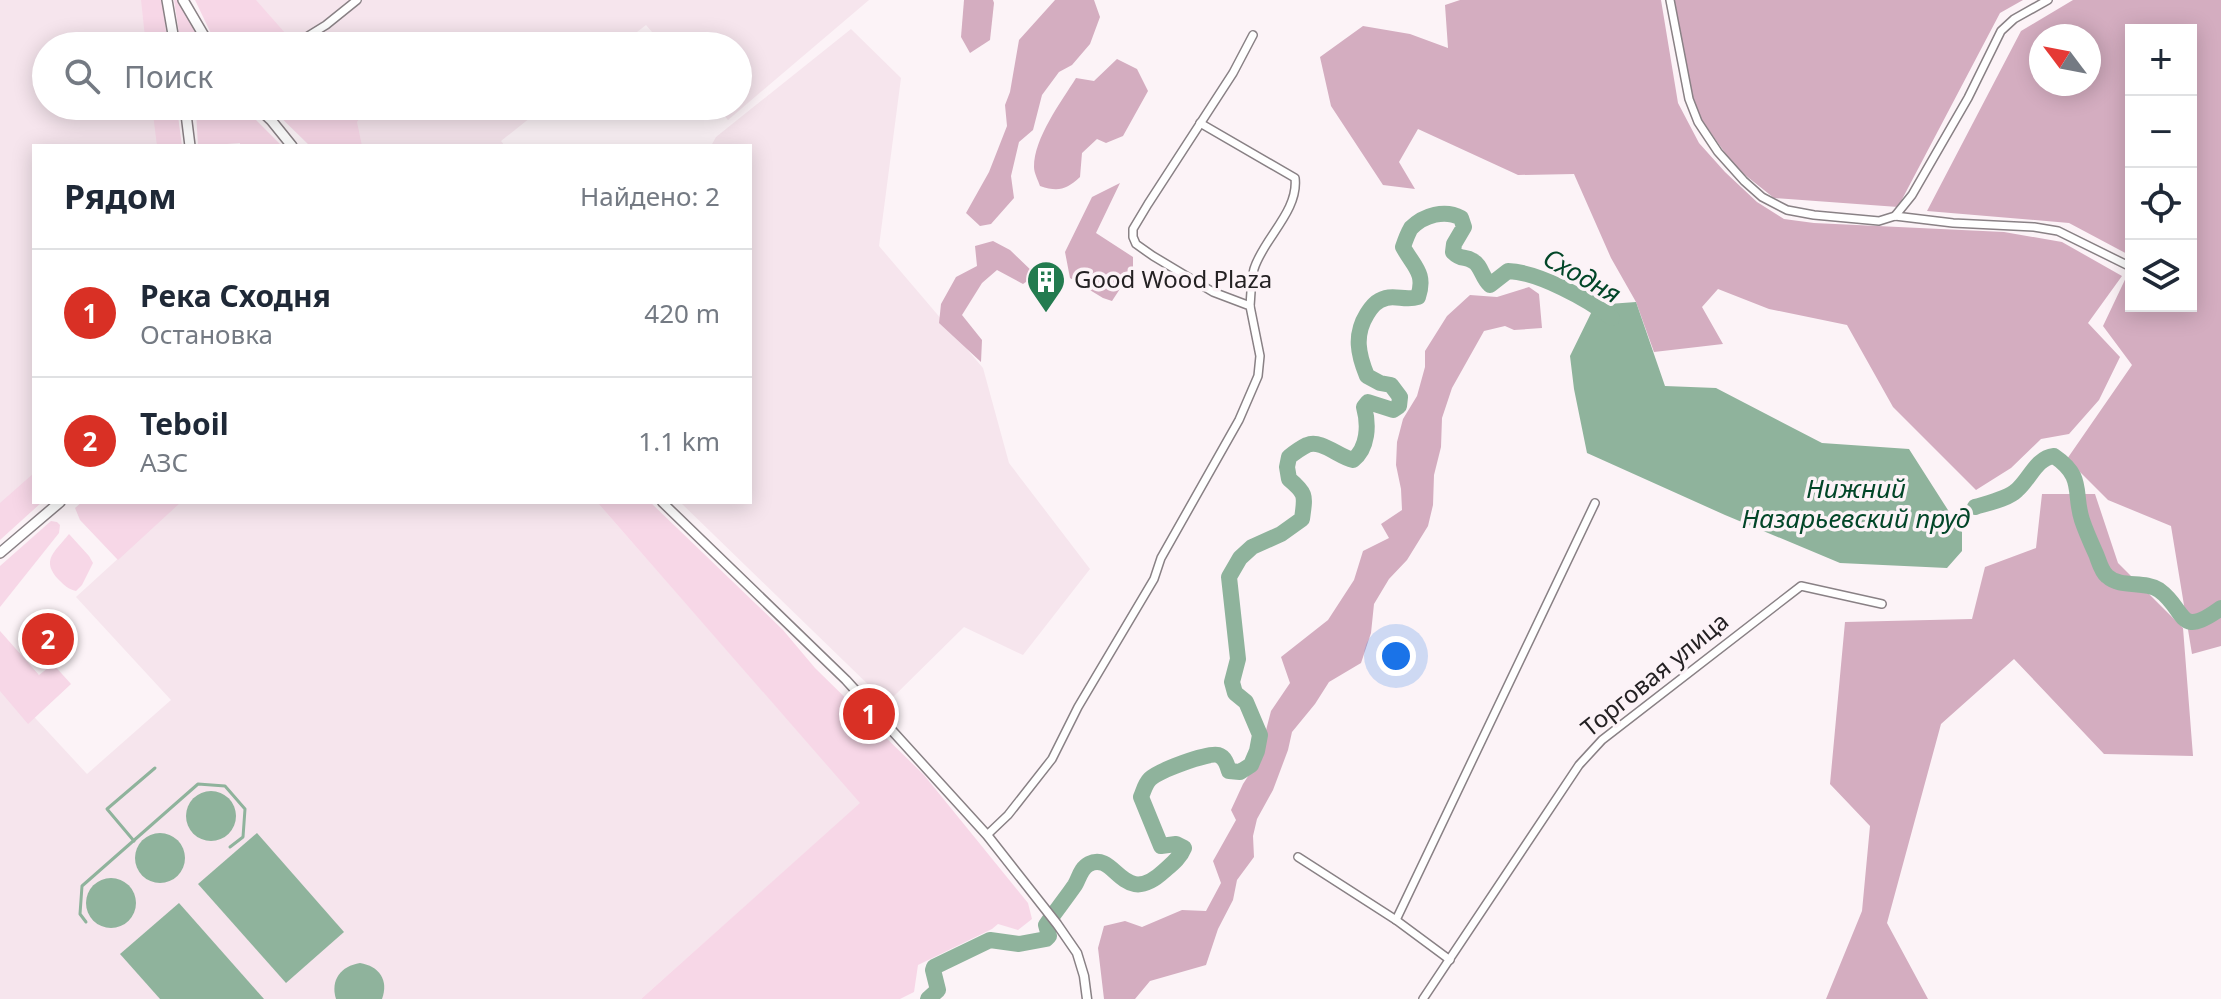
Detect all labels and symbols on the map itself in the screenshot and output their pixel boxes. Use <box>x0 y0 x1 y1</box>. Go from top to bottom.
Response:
north arrow <box>2029 24 2101 96</box>
water label: Сходня <box>1537 239 1628 311</box>
building icon: Good Wood Plaza <box>1025 259 1067 314</box>
place label: Good Wood Plaza <box>1074 262 1272 295</box>
water label: Нижний Назарьевский пруд <box>1742 470 1970 536</box>
street label: Торговая улица <box>1573 604 1735 744</box>
pin: 2 <box>22 609 74 669</box>
your location <box>1376 636 1416 676</box>
pin: 1 <box>843 684 895 744</box>

